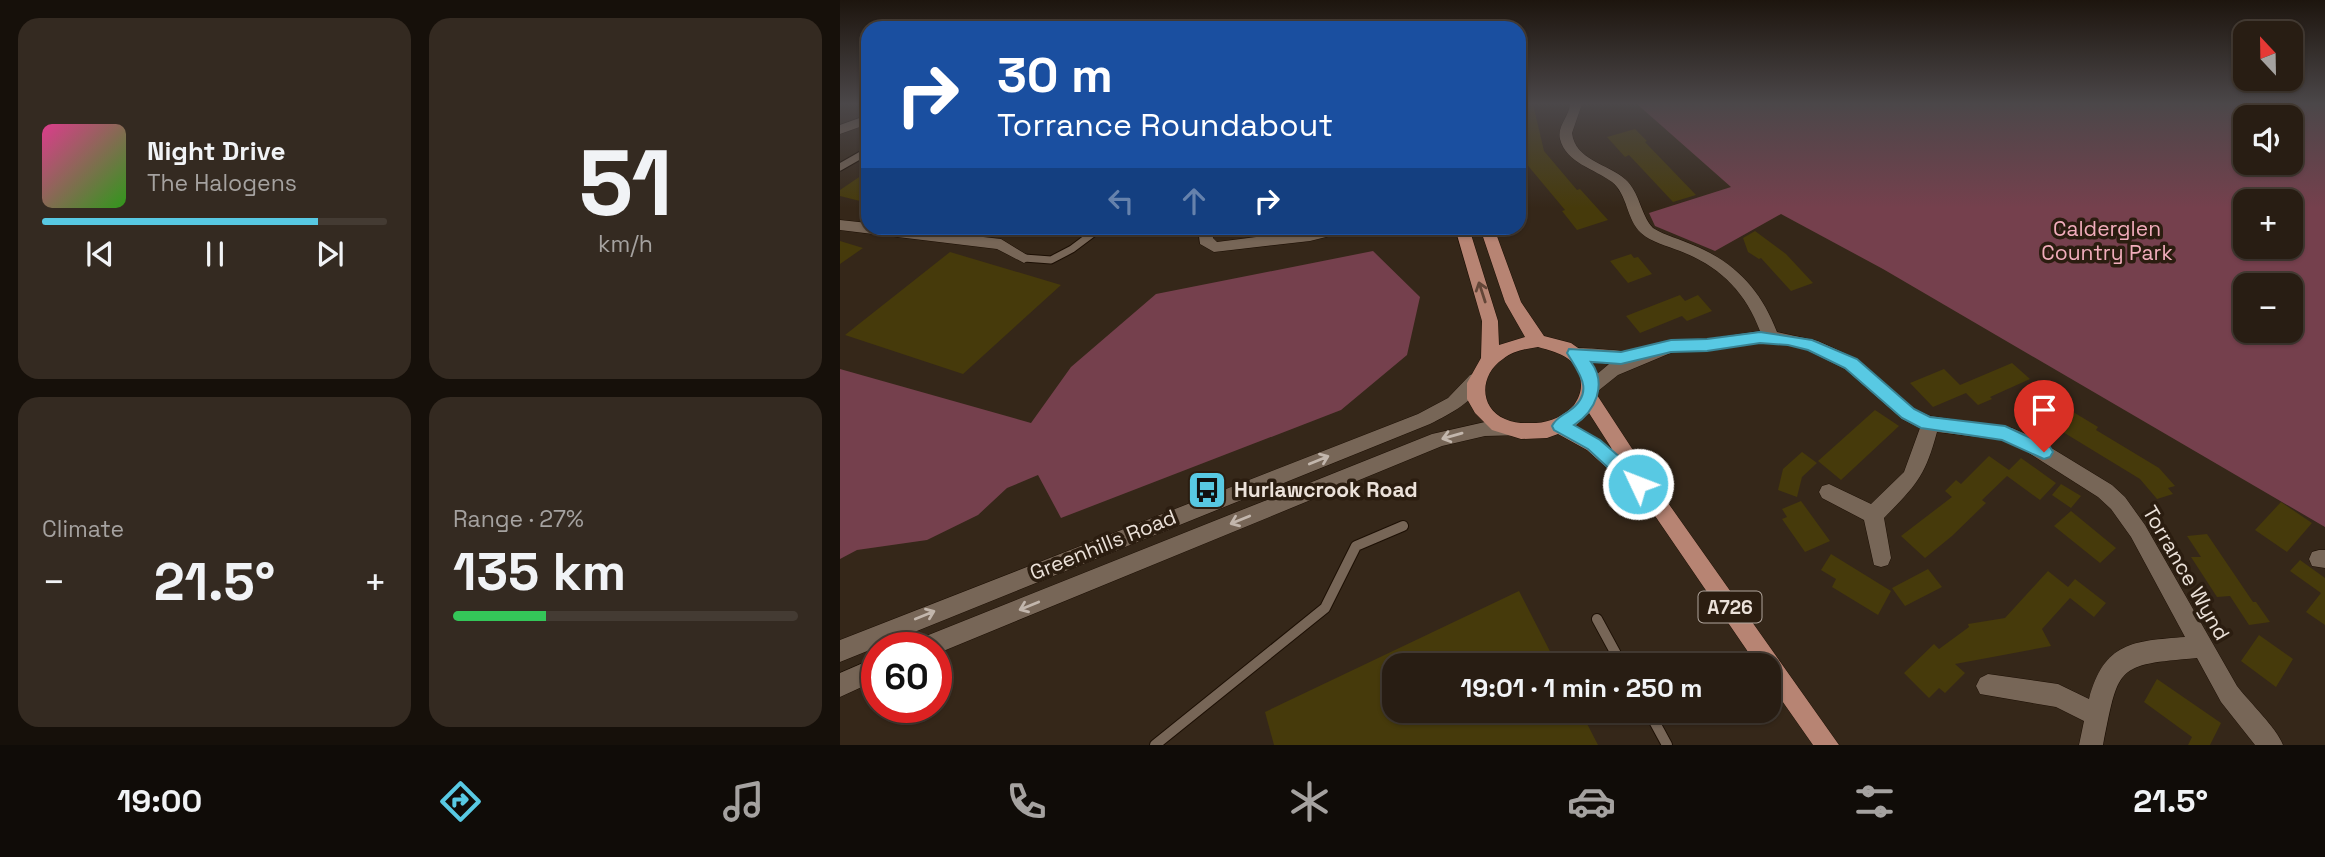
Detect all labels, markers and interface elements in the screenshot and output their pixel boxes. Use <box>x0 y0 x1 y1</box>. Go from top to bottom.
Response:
north arrow <box>2233 21 2303 91</box>
map controls <box>2233 21 2303 343</box>
text: 30 m <box>997 44 1113 106</box>
icon: right <box>882 49 973 140</box>
text: Torrance Roundabout <box>997 105 1333 145</box>
button: sound <box>2233 105 2303 175</box>
text: 51 <box>578 125 673 242</box>
text: Night Drive <box>147 134 285 168</box>
text: The Halogens <box>147 168 297 198</box>
icon: left <box>1102 182 1140 220</box>
icon: ahead <box>1175 182 1213 220</box>
icon: right <box>1248 182 1286 220</box>
button: + <box>2233 189 2303 259</box>
park label: Calderglen Country Park <box>2041 215 2173 266</box>
text: km/h <box>598 229 653 259</box>
icon: previous <box>81 235 119 273</box>
icon: pause <box>196 235 234 273</box>
icon: next <box>311 235 349 273</box>
button: − <box>2233 273 2303 343</box>
one-way arrow <box>1475 281 1487 303</box>
pin <box>2014 380 2074 452</box>
icon: arrive <box>2025 391 2063 429</box>
one-way arrow <box>1441 430 1463 443</box>
position arrow <box>1601 447 1675 521</box>
one-way arrow <box>1308 453 1330 465</box>
bus stop icon: Hurlawcrook Road <box>1186 469 1228 511</box>
place label: Hurlawcrook Road <box>1234 476 1418 503</box>
street label: Torrance Wynd <box>2137 500 2236 645</box>
street label: Greenhills Road <box>1026 503 1180 586</box>
text: Range · 27% <box>453 504 584 534</box>
text: Climate <box>42 514 124 544</box>
one-way arrow <box>1230 515 1252 528</box>
text: 135 km <box>453 539 626 605</box>
text: 21.5° <box>154 549 275 615</box>
text: − <box>42 558 66 606</box>
text: + <box>363 558 387 606</box>
road number: A726 <box>1698 592 1762 622</box>
one-way arrow <box>1019 600 1041 613</box>
one-way arrow <box>914 608 936 621</box>
speed limit sign: 60 <box>861 632 952 723</box>
text: 19:01 · 1 min · 250 m <box>1460 671 1703 705</box>
icon: directions <box>436 777 485 826</box>
icon: music <box>719 777 768 826</box>
icon: phone <box>1002 777 1051 826</box>
icon: climate <box>1285 777 1334 826</box>
icon: car <box>1567 777 1616 826</box>
icon: filters <box>1850 777 1899 826</box>
text: 19:00 <box>117 781 202 821</box>
text: 21.5° <box>2133 781 2208 821</box>

